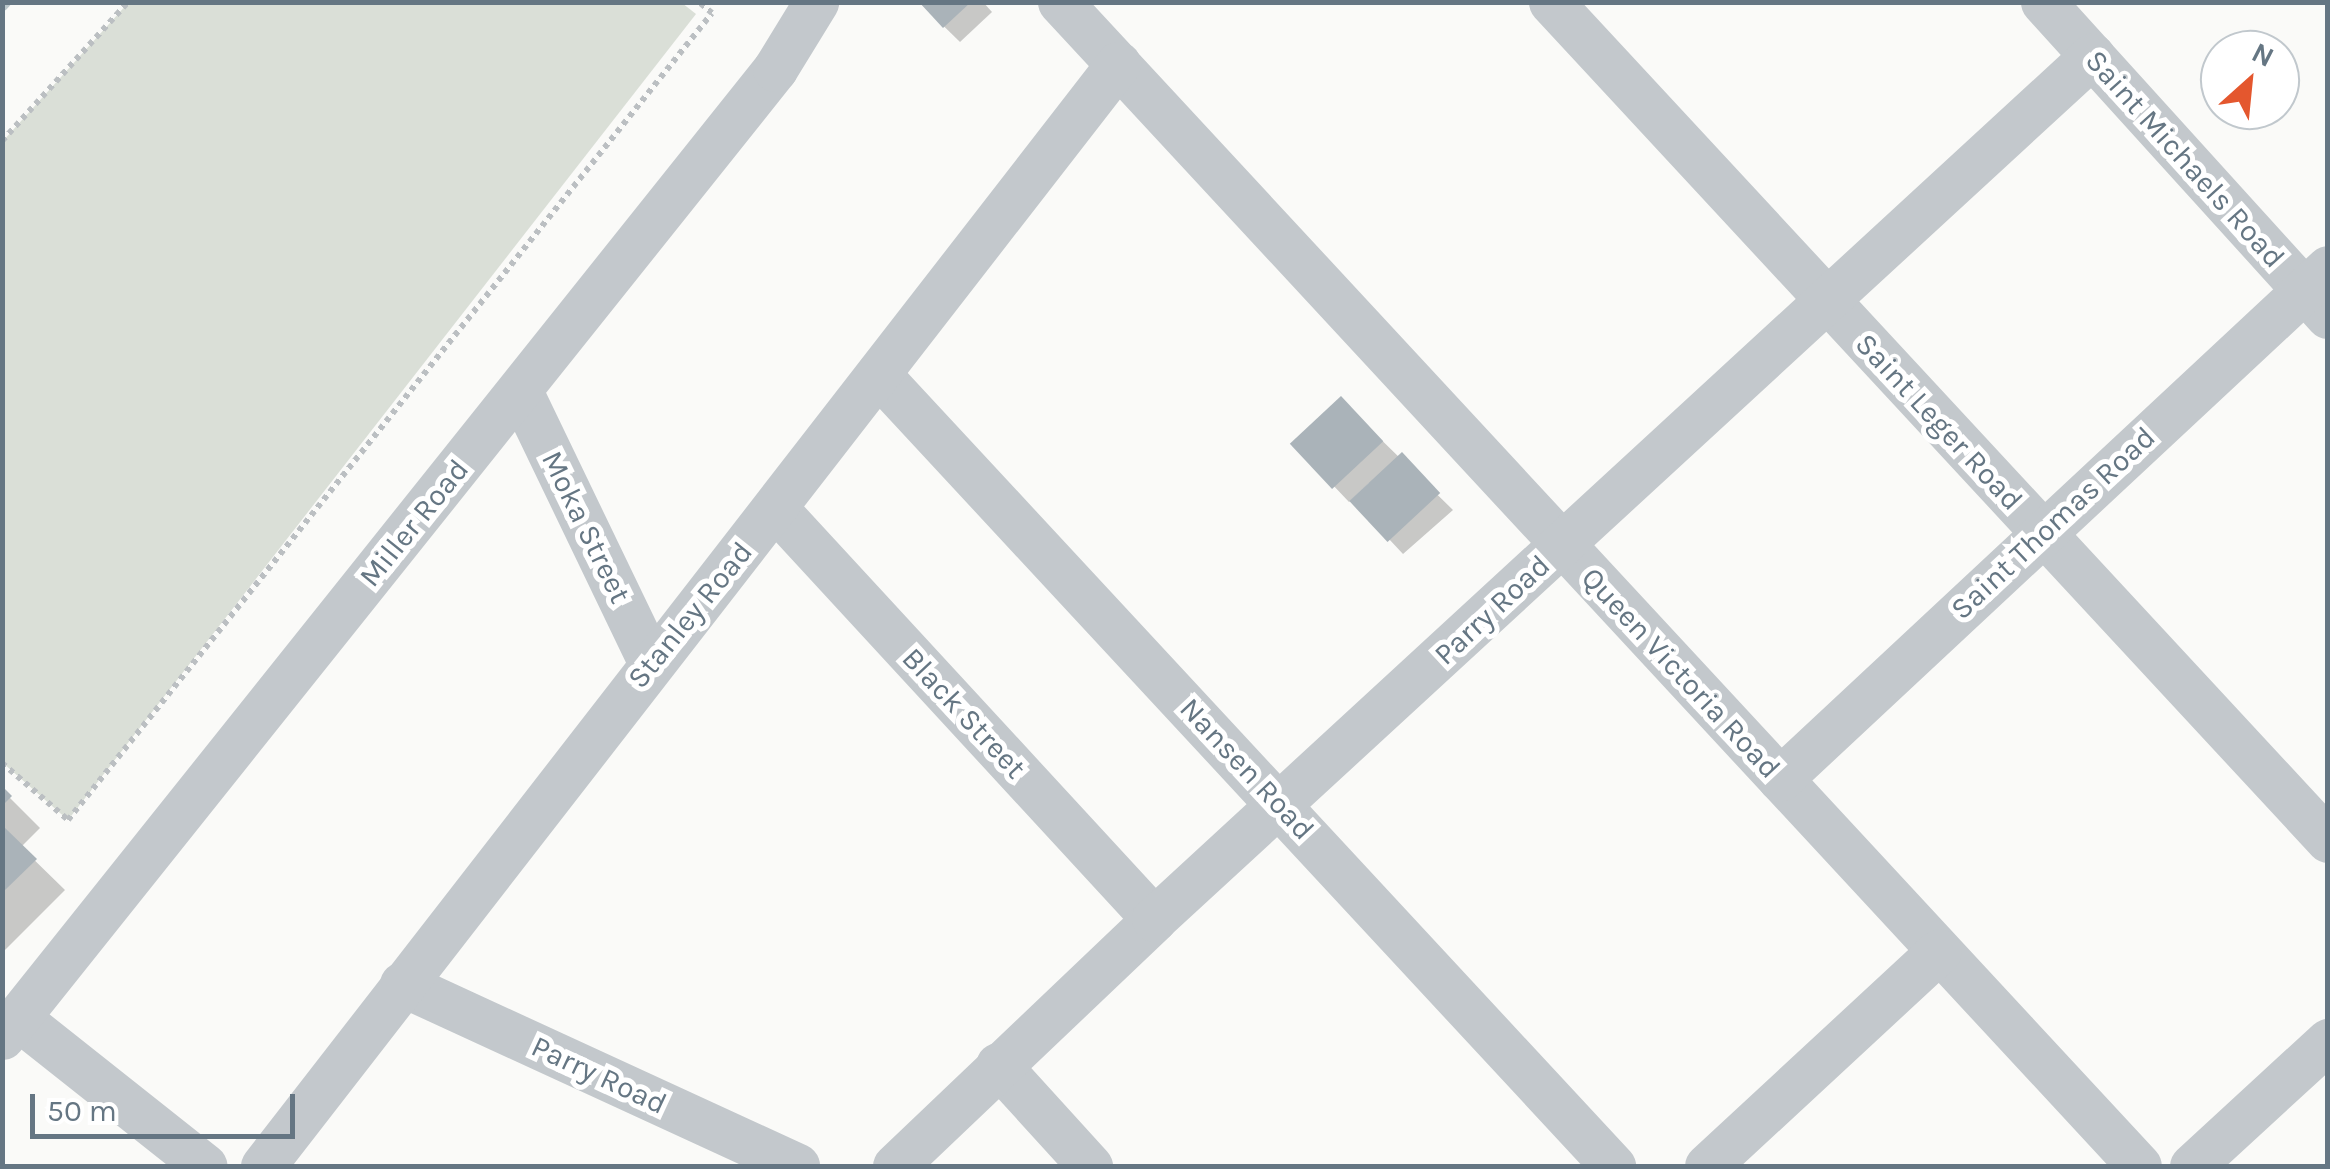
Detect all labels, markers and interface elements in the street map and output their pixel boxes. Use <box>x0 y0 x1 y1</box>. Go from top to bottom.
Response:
north arrow <box>2200 30 2300 130</box>
text: N <box>2246 35 2279 74</box>
street label: Saint Michaels Road <box>2078 43 2292 275</box>
street label: Saint Leger Road <box>1848 326 2030 518</box>
street label: Saint Thomas Road <box>1943 419 2163 627</box>
street label: Moka Street <box>534 445 638 609</box>
street label: Miller Road <box>352 452 476 594</box>
street label: Stanley Road <box>620 535 760 695</box>
street label: Parry Road <box>1427 547 1557 673</box>
street label: Queen Victoria Road <box>1574 560 1788 786</box>
street label: Black Street <box>894 640 1034 786</box>
street label: Nansen Road <box>1172 691 1322 847</box>
street label: Parry Road <box>526 1028 672 1122</box>
scale bar <box>35 1074 300 1136</box>
text: 50 m <box>47 1093 117 1129</box>

